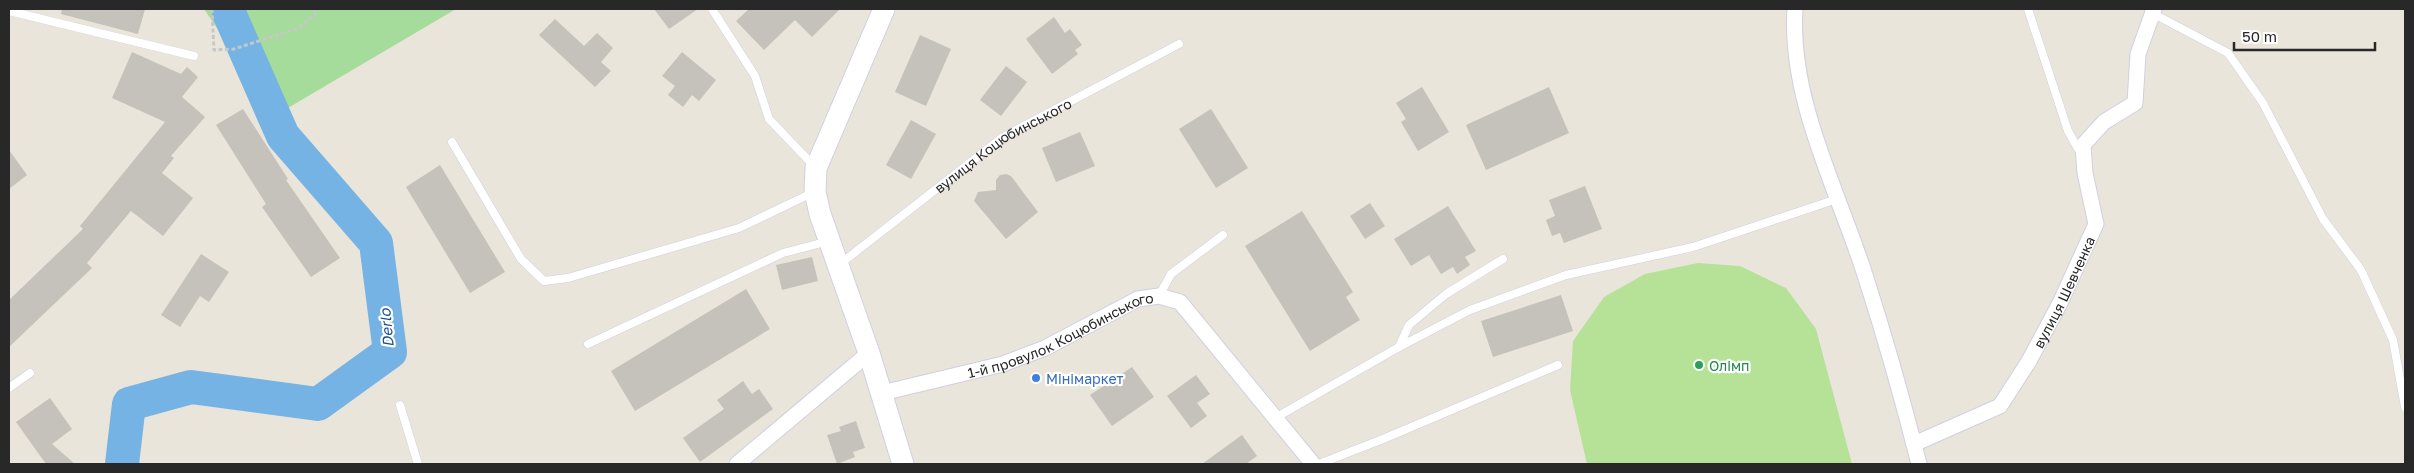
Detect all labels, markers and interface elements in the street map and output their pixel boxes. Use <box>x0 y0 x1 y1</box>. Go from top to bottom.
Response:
scale bar <box>2234 20 2375 52</box>
text: 50 m <box>2242 27 2277 45</box>
street label: вулиця Коцюбинського <box>931 94 1074 196</box>
street label: вулиця Шевченка <box>2029 233 2098 351</box>
street label: 1-й провулок Коцюбинського <box>966 288 1154 381</box>
water label: Derlo <box>375 307 397 348</box>
place label: Олімп <box>1709 357 1749 374</box>
marker: Олімп <box>1693 359 1705 371</box>
place label: Мінімаркет <box>1046 370 1123 387</box>
marker: Мінімаркет <box>1030 372 1042 384</box>

